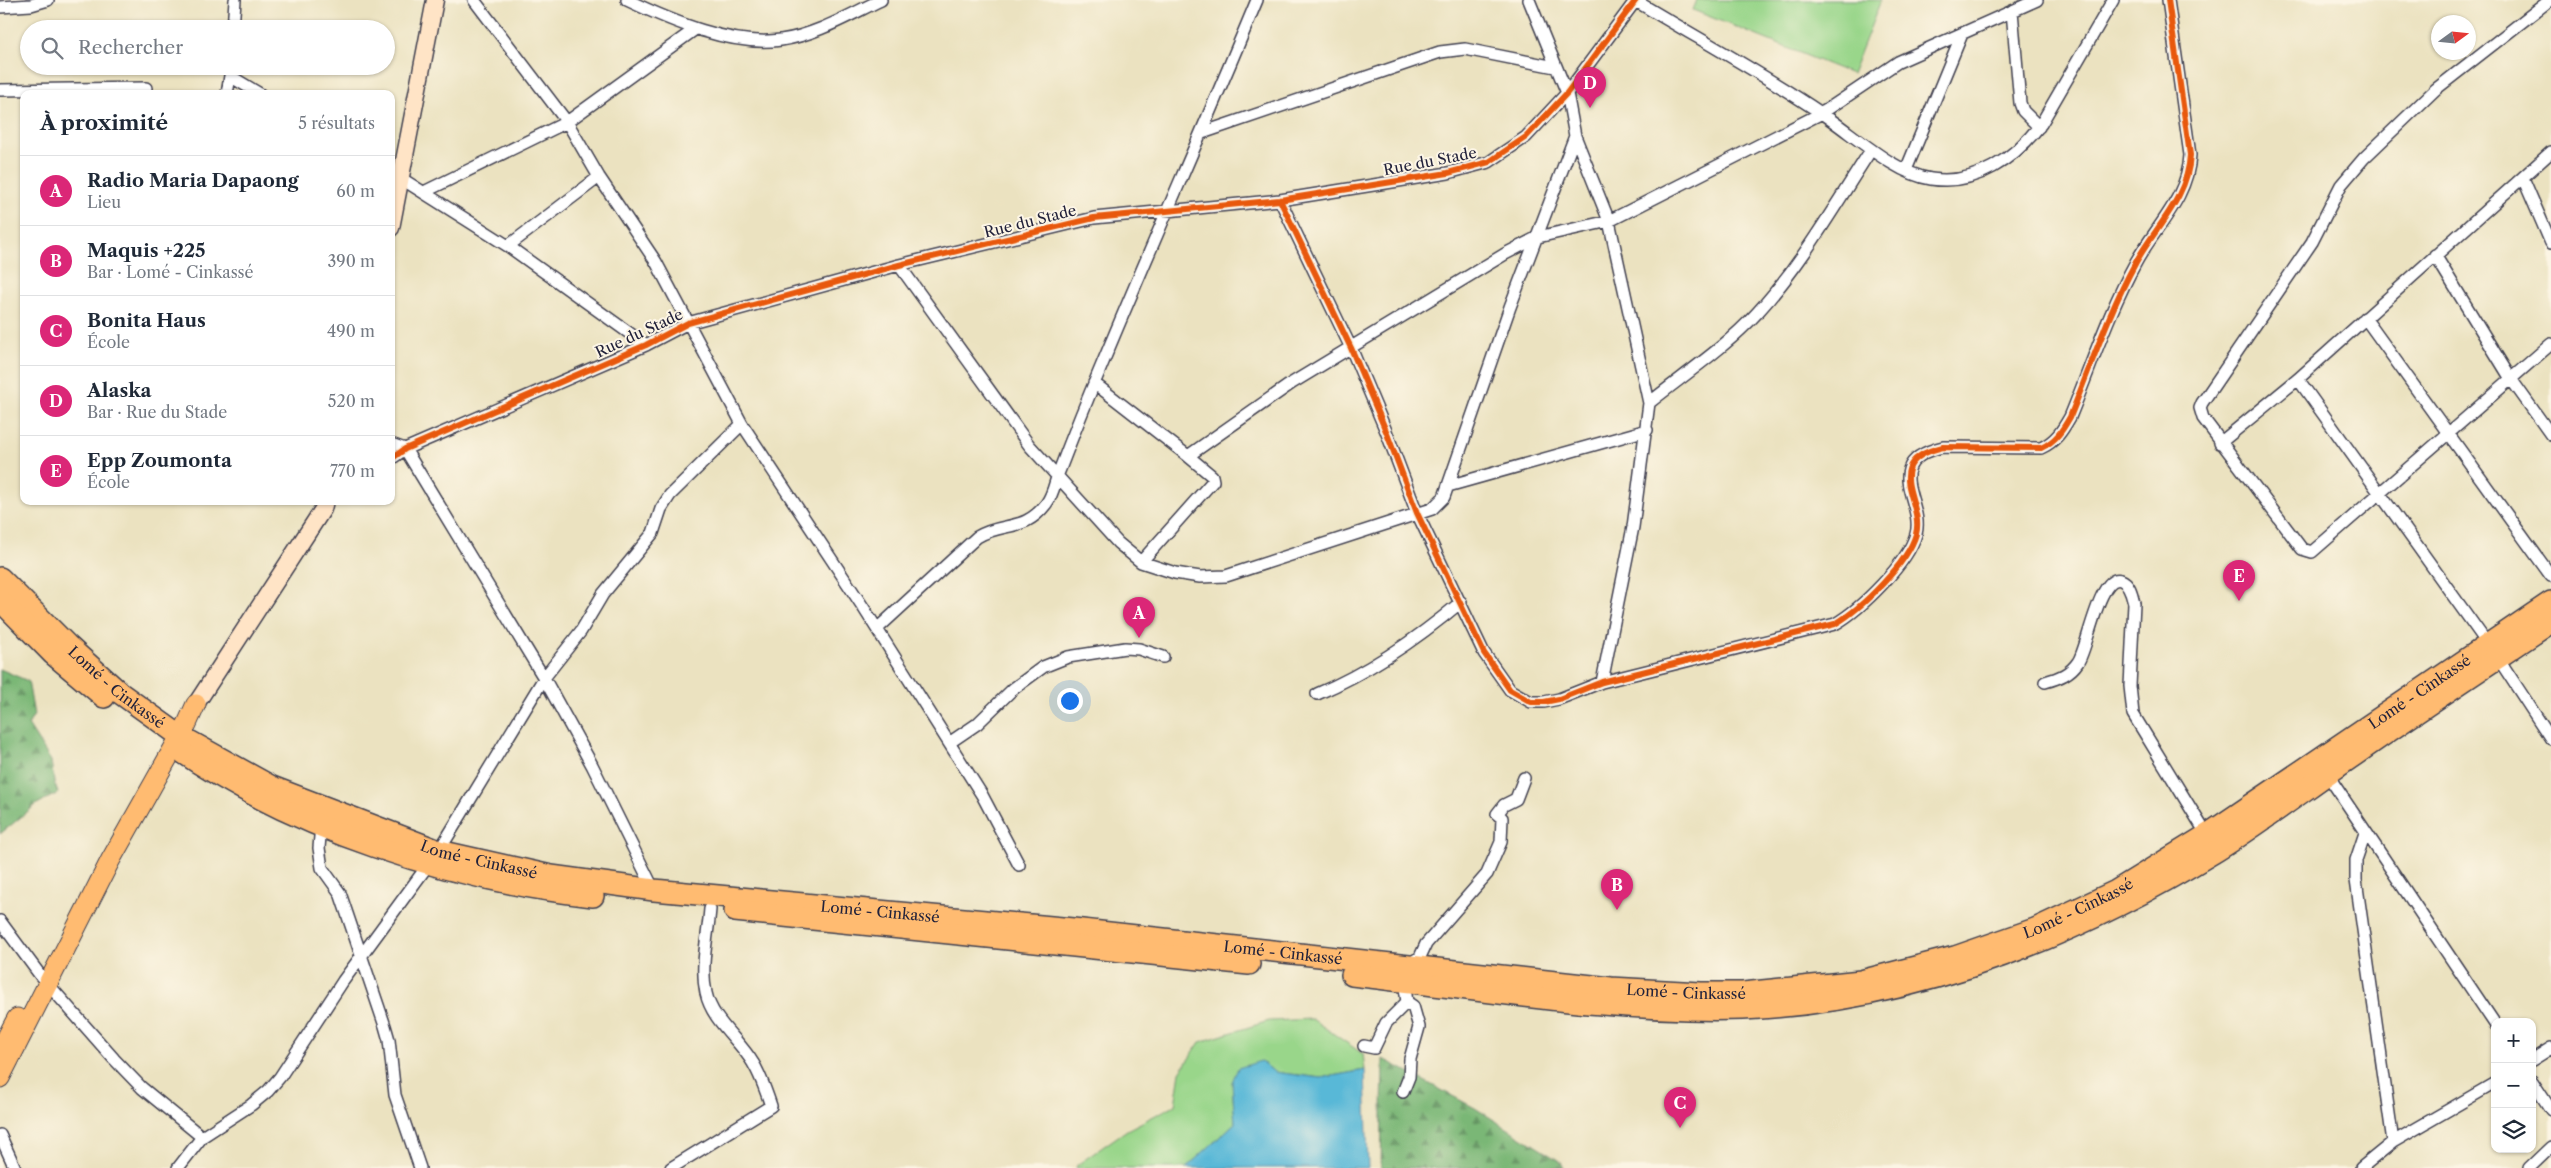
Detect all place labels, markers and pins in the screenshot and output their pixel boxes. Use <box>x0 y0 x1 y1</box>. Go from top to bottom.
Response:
pin: D <box>1574 67 1606 108</box>
pin: E <box>2223 560 2255 601</box>
pin: A <box>1123 597 1155 638</box>
pin: B <box>1601 869 1633 910</box>
pin: C <box>1664 1087 1696 1128</box>

